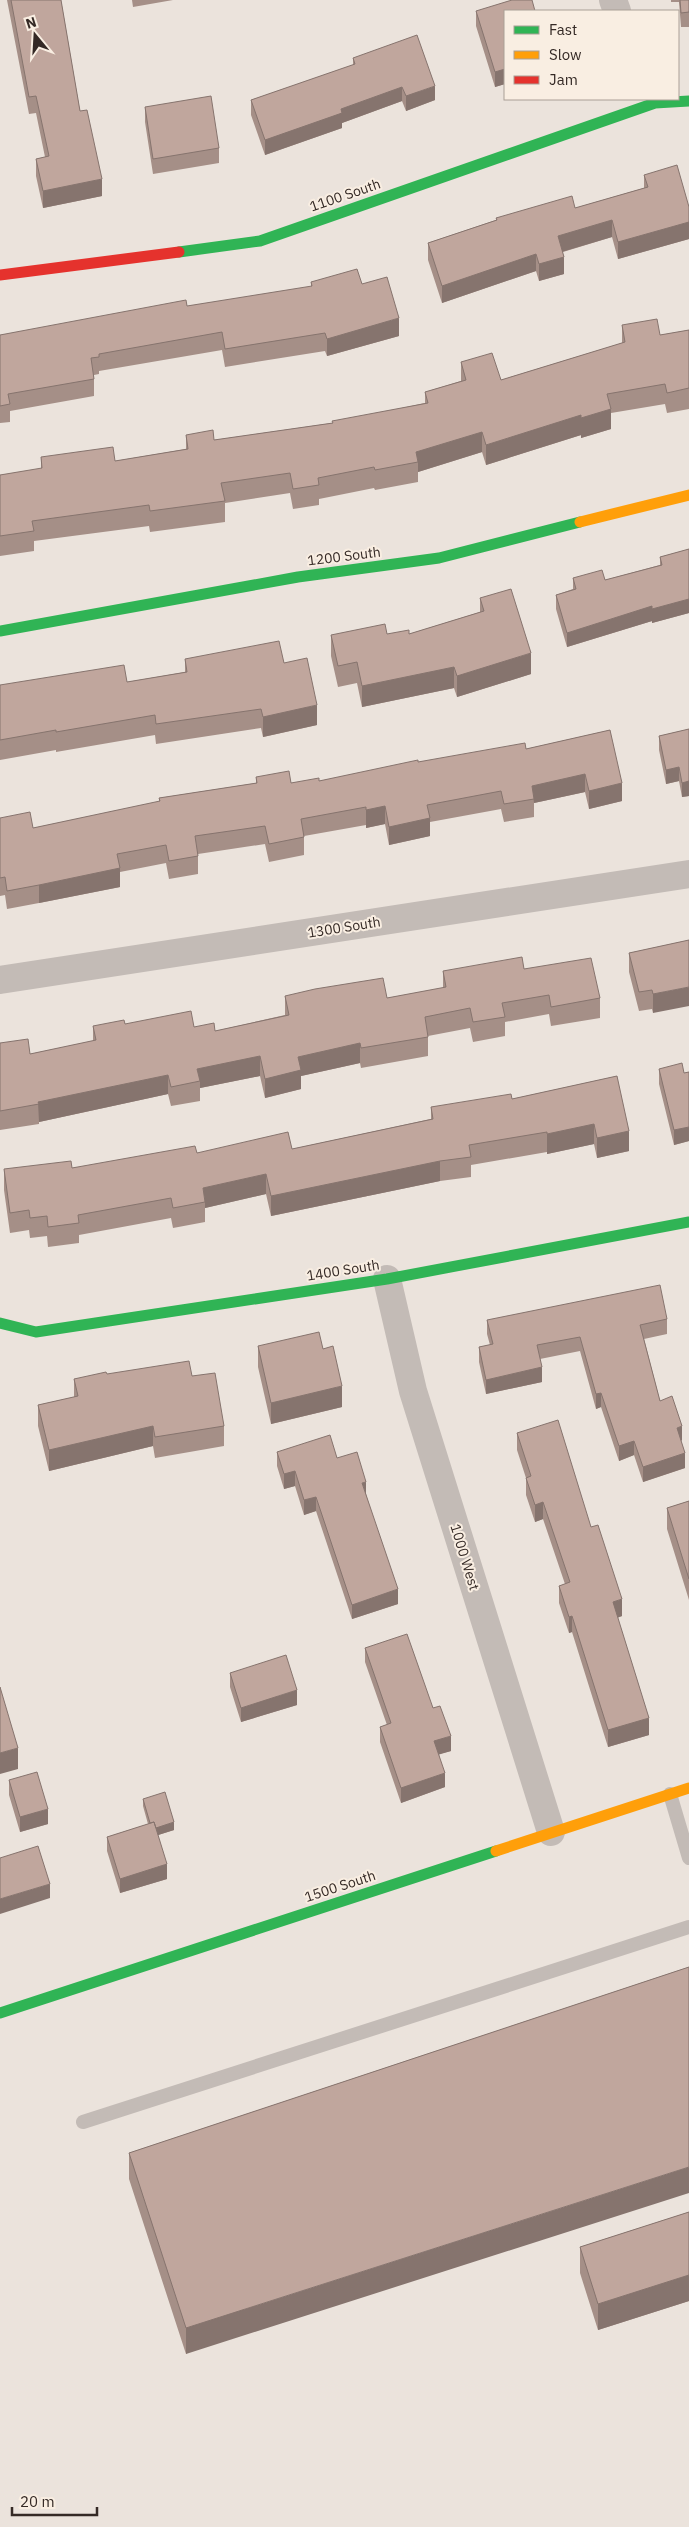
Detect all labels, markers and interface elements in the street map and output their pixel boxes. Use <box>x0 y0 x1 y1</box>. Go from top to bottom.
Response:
north arrow <box>10 10 60 60</box>
legend <box>504 10 679 100</box>
text: N <box>23 13 39 33</box>
text: Fast <box>549 20 577 39</box>
text: Slow <box>549 45 582 64</box>
text: Jam <box>549 70 578 89</box>
street label: 1100 South <box>307 174 383 216</box>
street label: 1200 South <box>306 543 382 569</box>
street label: 1300 South <box>306 912 382 942</box>
street label: 1400 South <box>305 1255 381 1285</box>
street label: 1000 West <box>446 1522 484 1592</box>
street label: 1500 South <box>302 1866 378 1906</box>
scale bar <box>12 2484 98 2516</box>
text: 20 m <box>20 2492 55 2511</box>

